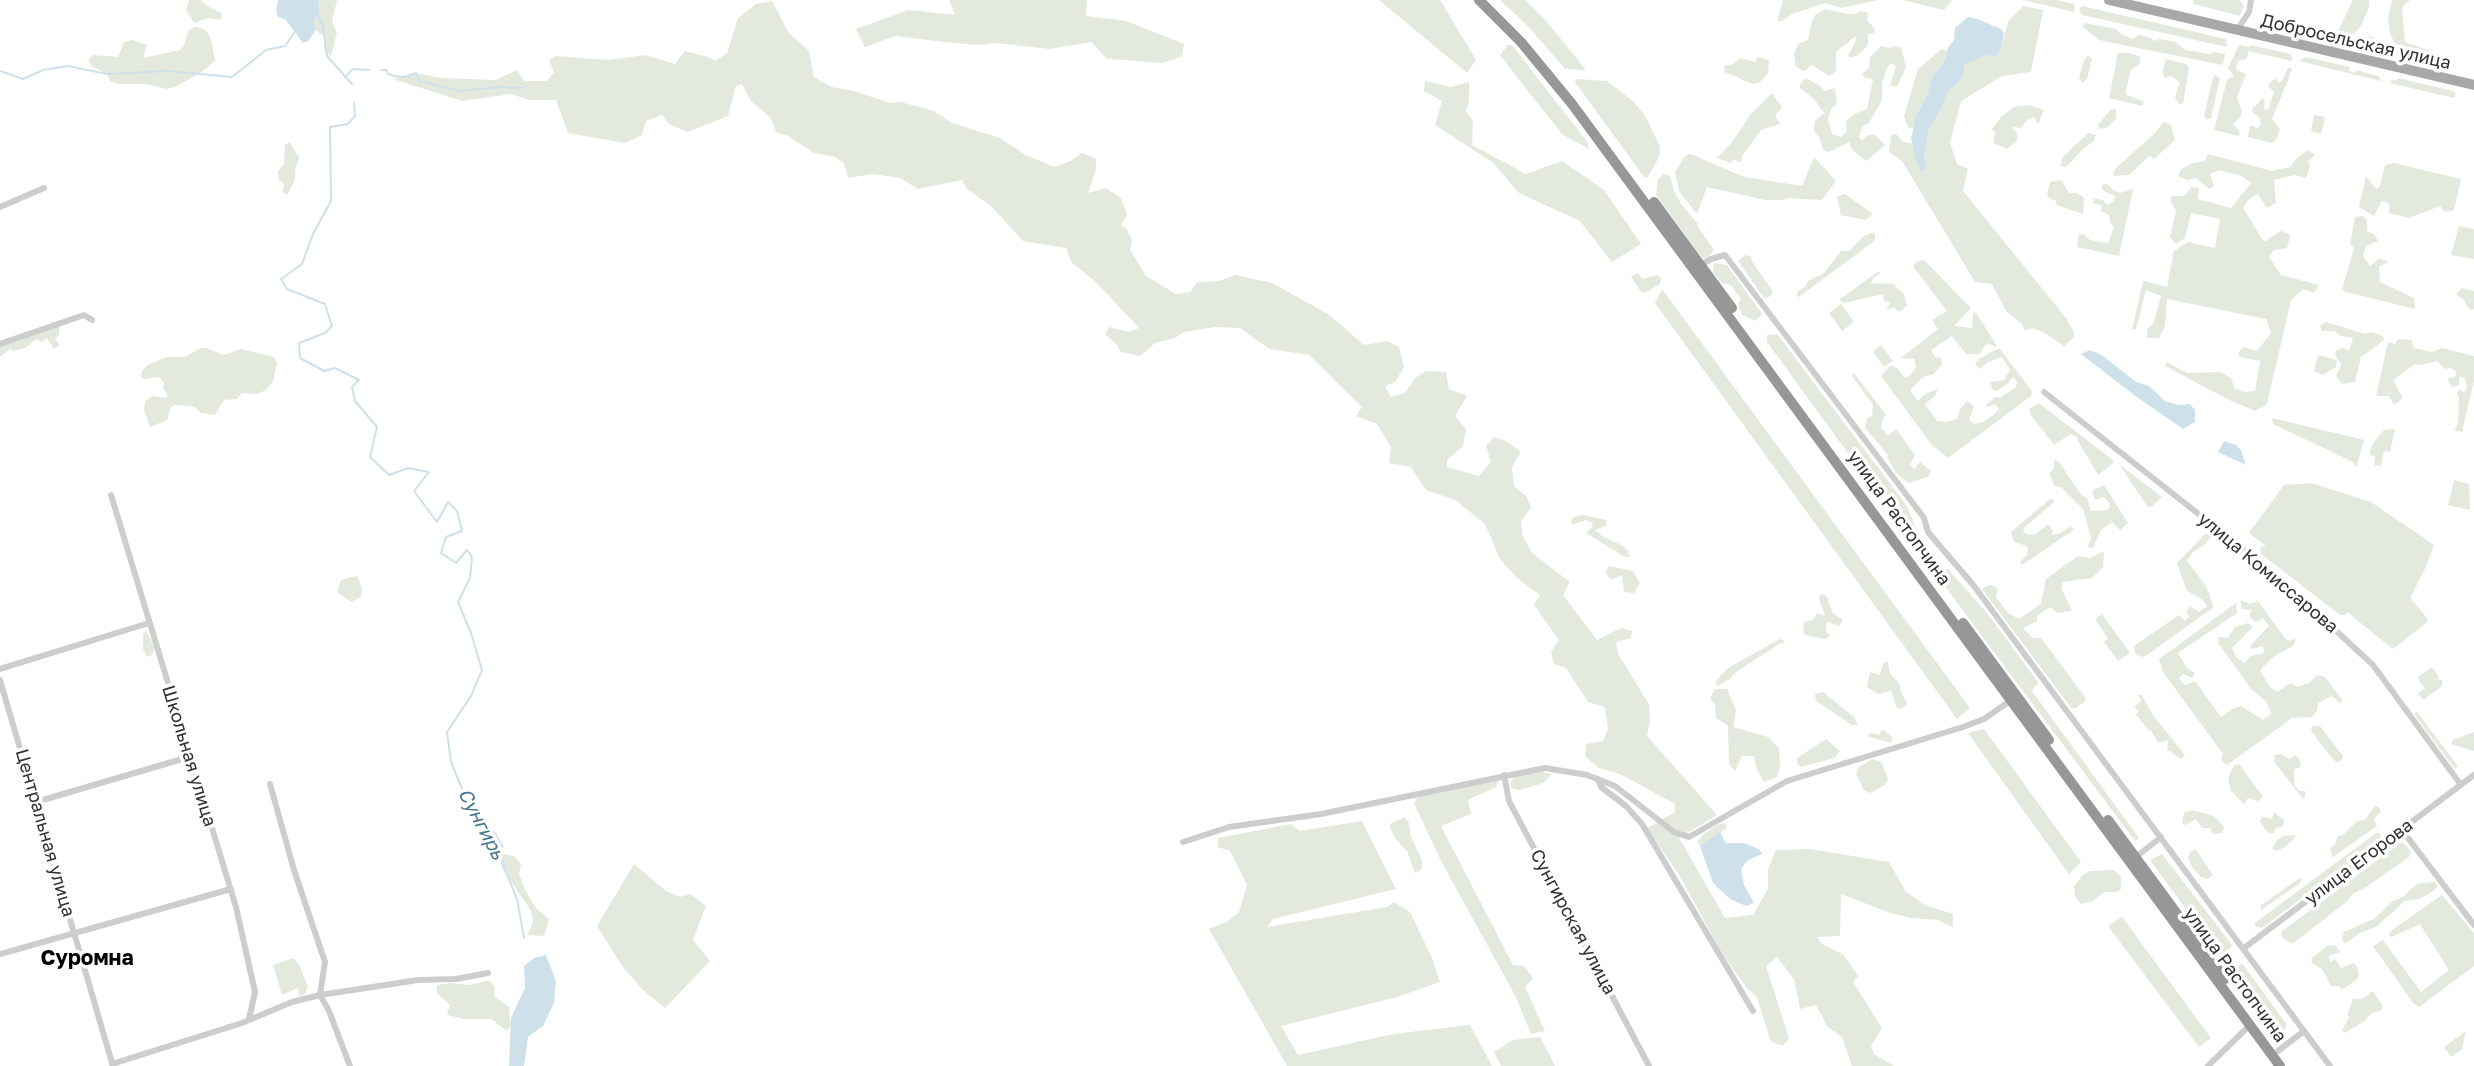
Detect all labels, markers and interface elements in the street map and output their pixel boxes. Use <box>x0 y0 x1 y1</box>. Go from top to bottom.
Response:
street label: Добросельская улица <box>2259 10 2453 74</box>
street label: улица Растопчина <box>1843 446 1955 590</box>
street label: улица Комиссарова <box>2194 508 2342 638</box>
street label: Школьная улица <box>157 683 221 829</box>
street label: Центральная улица <box>11 747 79 919</box>
water label: Сунгирь <box>453 785 509 863</box>
street label: улица Егорова <box>2301 814 2417 910</box>
street label: Сунгирская улица <box>1526 846 1620 998</box>
street label: улица Растопчина <box>2179 903 2291 1047</box>
district label: Суромна <box>40 945 134 971</box>

